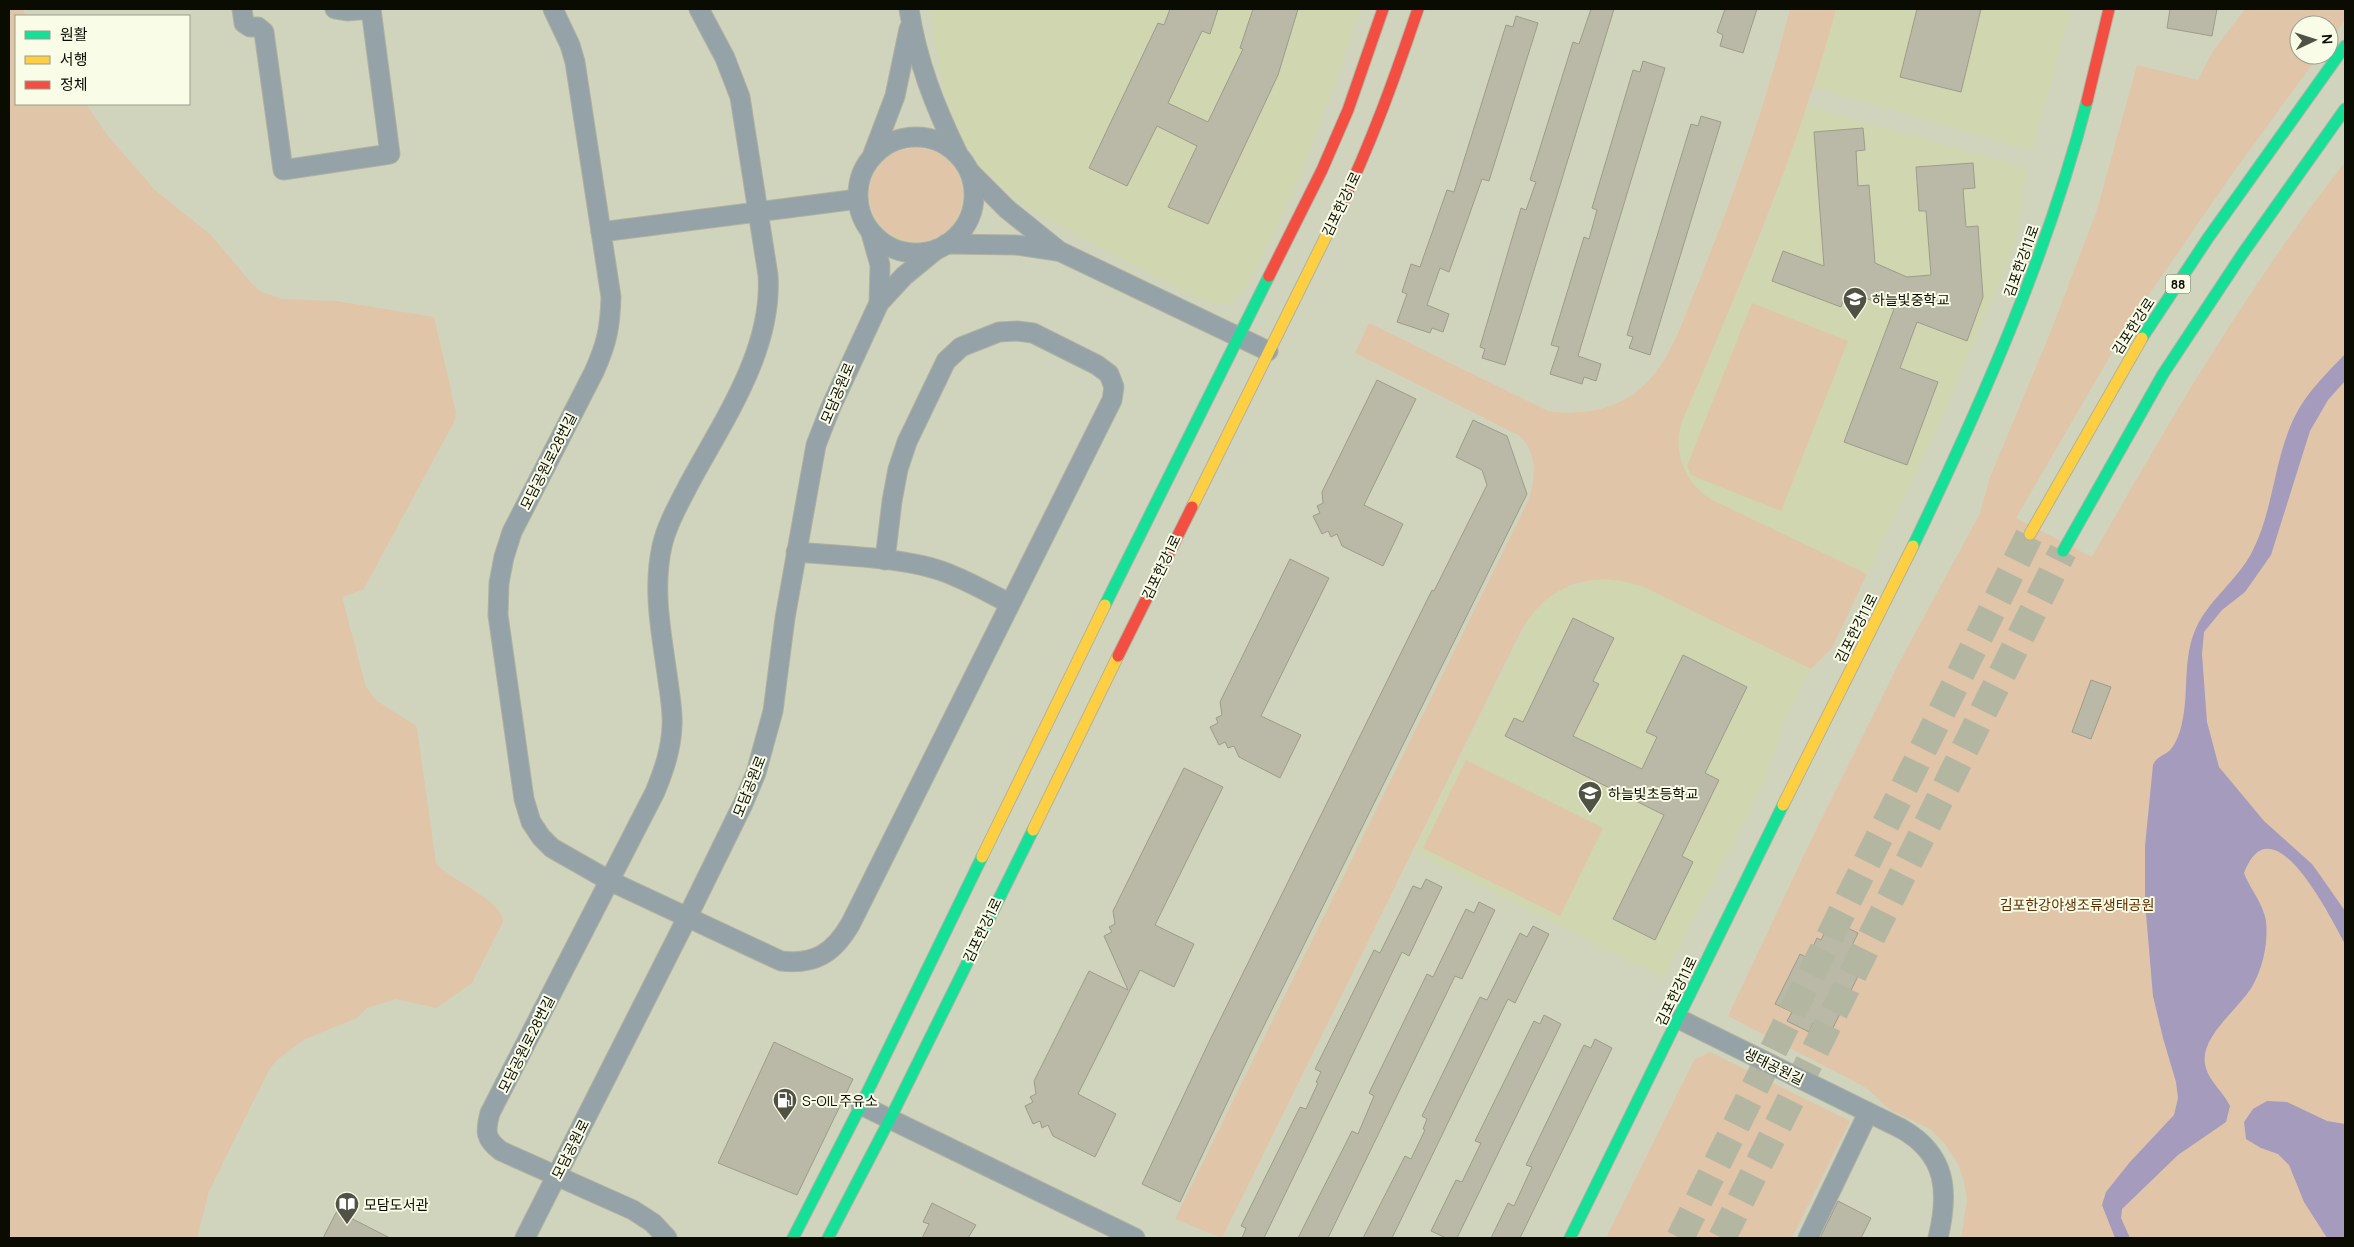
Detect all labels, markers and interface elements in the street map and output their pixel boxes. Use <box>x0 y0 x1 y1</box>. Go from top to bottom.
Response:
legend <box>15 15 190 105</box>
north arrow <box>2289 15 2339 65</box>
text: 원활 <box>60 24 88 45</box>
text: N <box>2318 33 2337 45</box>
text: 서행 <box>60 49 88 70</box>
text: 정체 <box>60 74 88 95</box>
street label: 김포한강1로 <box>1317 168 1365 240</box>
street label: 김포한강11로 <box>1999 222 2043 300</box>
road number: 88 <box>2166 274 2190 294</box>
school or university icon: 하늘빛중학교 <box>1842 286 1868 320</box>
place label: 하늘빛중학교 <box>1872 290 1949 309</box>
street label: 김포한강로 <box>2107 294 2159 358</box>
street label: 모담공원로 <box>816 360 858 426</box>
street label: 모담공원로28번길 <box>515 409 581 513</box>
street label: 김포한강1로 <box>1137 531 1185 603</box>
street label: 김포한강11로 <box>1830 590 1882 666</box>
street label: 모담공원로 <box>728 752 770 819</box>
school or university icon: 하늘빛초등학교 <box>1577 780 1603 814</box>
place label: 하늘빛초등학교 <box>1608 784 1698 803</box>
street label: 김포한강1로 <box>958 894 1006 966</box>
park label: 김포한강야생조류생태공원 <box>2000 895 2154 914</box>
street label: 김포한강11로 <box>1651 953 1701 1029</box>
street label: 모담공원로28번길 <box>493 992 559 1096</box>
street label: 생태공원길 <box>1741 1043 1807 1089</box>
fuel station icon: S-OIL 주유소 <box>772 1087 798 1121</box>
place label: S-OIL 주유소 <box>802 1091 878 1110</box>
street label: 모담공원로 <box>547 1116 593 1182</box>
library icon: 모담도서관 <box>334 1191 360 1225</box>
place label: 모담도서관 <box>364 1195 429 1214</box>

